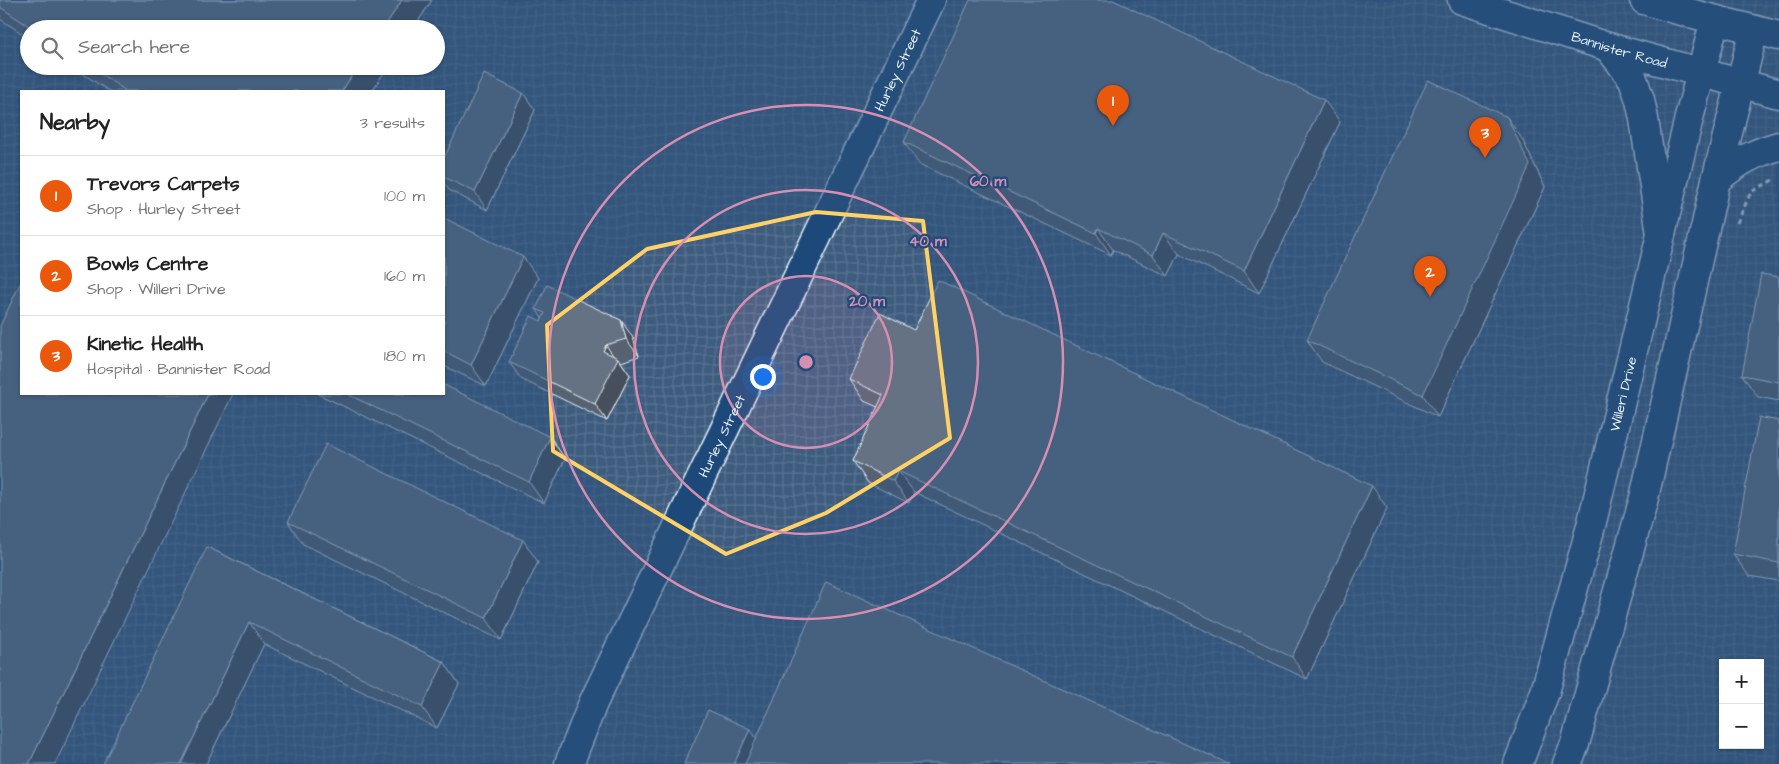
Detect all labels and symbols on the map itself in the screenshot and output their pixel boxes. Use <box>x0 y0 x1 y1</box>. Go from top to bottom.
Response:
street label: Hurley Street <box>870 25 927 115</box>
street label: Bannister Road <box>1569 27 1669 74</box>
pin: 1 <box>1097 85 1129 126</box>
pin: 3 <box>1469 117 1501 158</box>
text: 60 m <box>970 171 1007 192</box>
text: 40 m <box>909 231 947 252</box>
pin: 2 <box>1414 256 1446 297</box>
text: 20 m <box>848 291 885 312</box>
centre of rings <box>797 353 815 371</box>
street label: Willeri Drive <box>1605 354 1642 434</box>
your location <box>750 364 776 390</box>
street label: Hurley Street <box>694 391 751 481</box>

